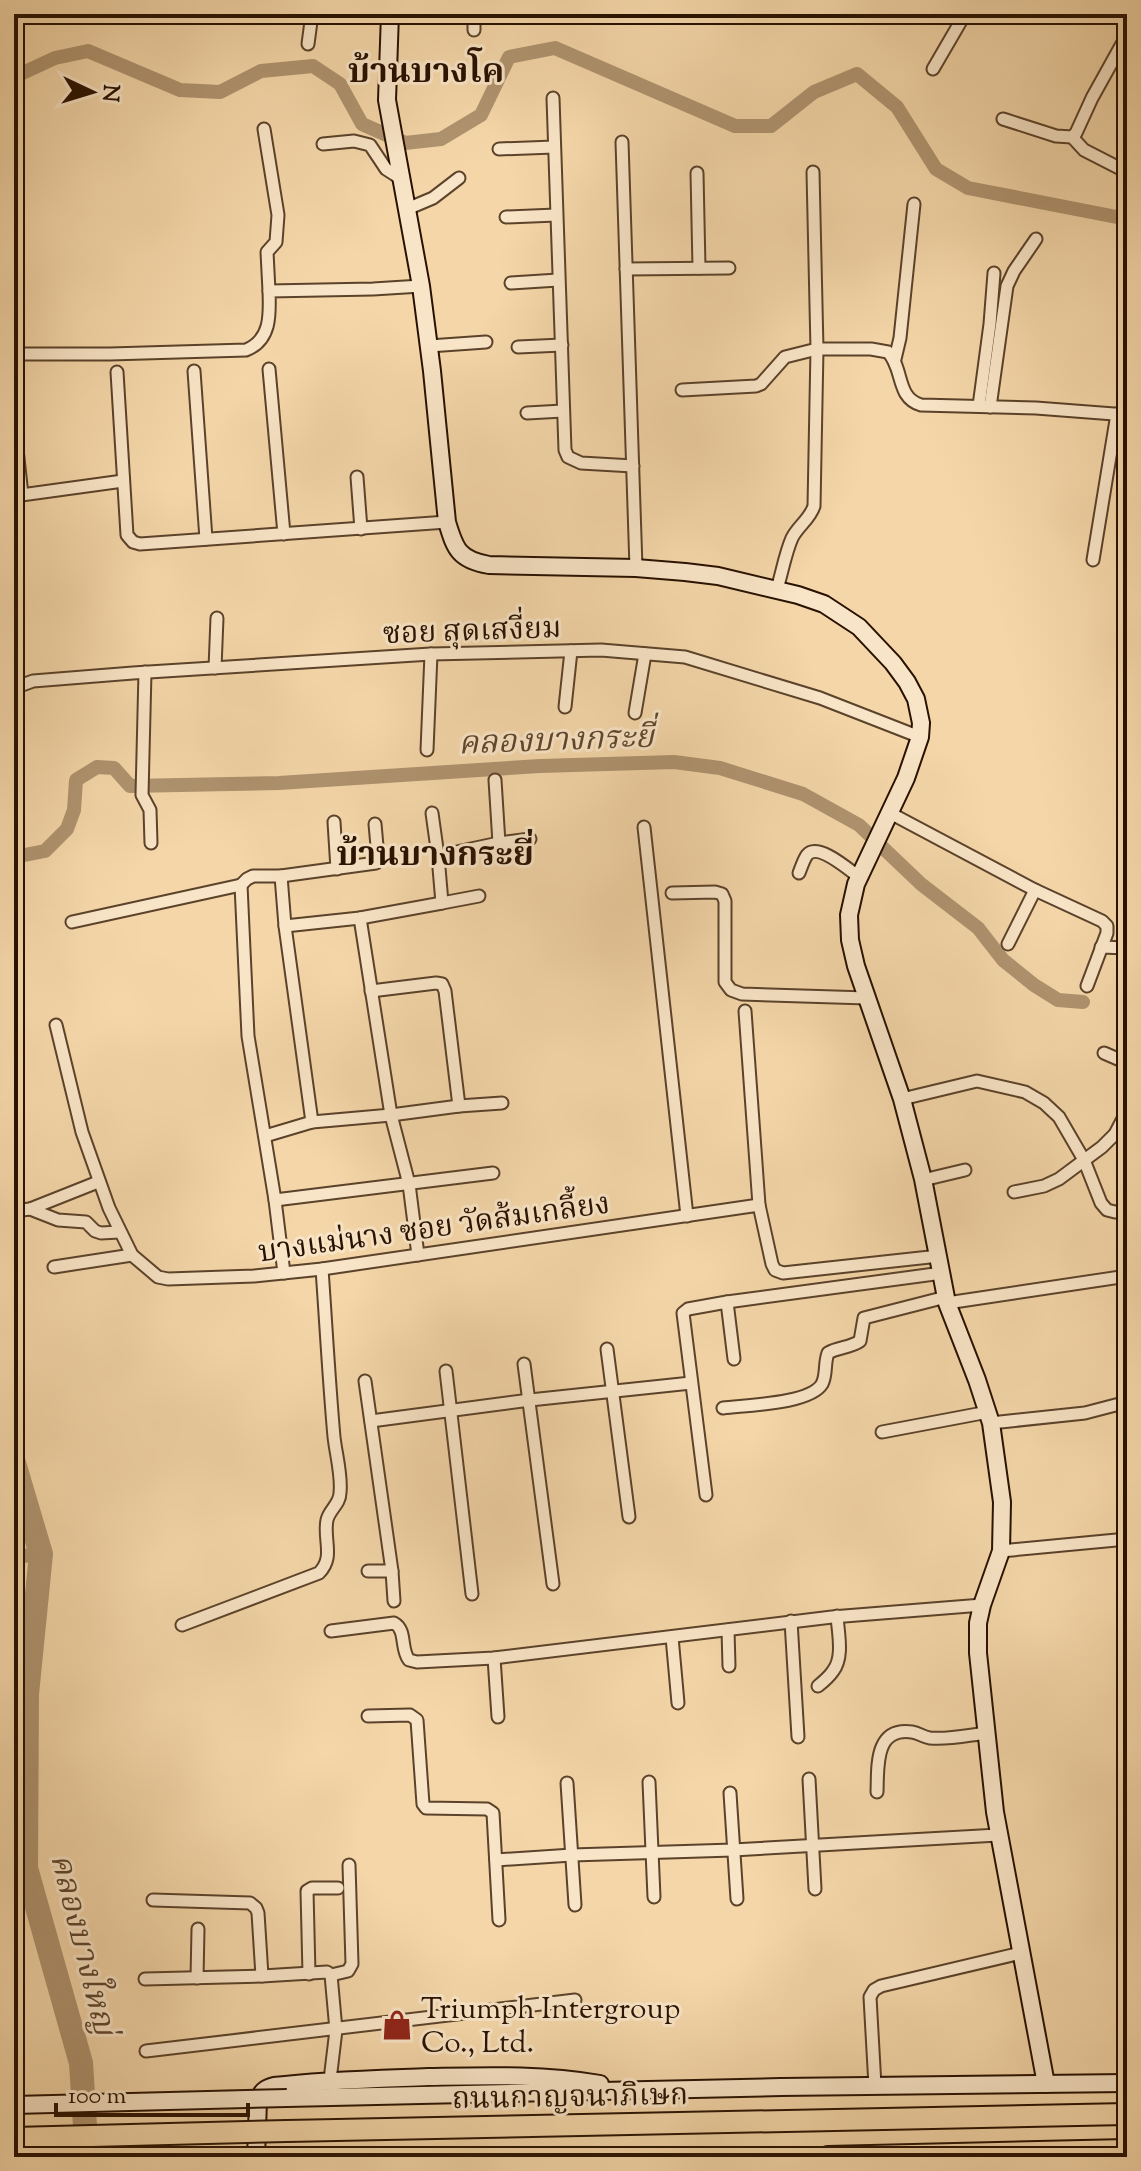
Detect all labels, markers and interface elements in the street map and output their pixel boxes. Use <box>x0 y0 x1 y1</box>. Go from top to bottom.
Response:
district label: บ้านบางโค <box>348 47 504 98</box>
north arrow <box>52 52 132 132</box>
text: N <box>92 83 126 103</box>
street label: ซอย สุดเสงี่ยม <box>382 605 562 657</box>
water label: คลองบางกระยี่ <box>457 712 661 768</box>
district label: บ้านบางกระยี่ <box>336 829 534 881</box>
street label: บางแม่นาง ซอย วัดส้มเกลี้ยง <box>255 1181 613 1275</box>
water label: คลองบางใหญ่ <box>36 1849 129 2044</box>
place label: Triumph Intergroup Co., Ltd. <box>421 1989 680 2066</box>
shop icon: Triumph Intergroup Co., Ltd. <box>380 2008 414 2042</box>
scale bar <box>56 2067 248 2117</box>
street label: ถนนกาญจนาภิเษก <box>452 2075 689 2122</box>
text: 100 m <box>68 2080 126 2114</box>

